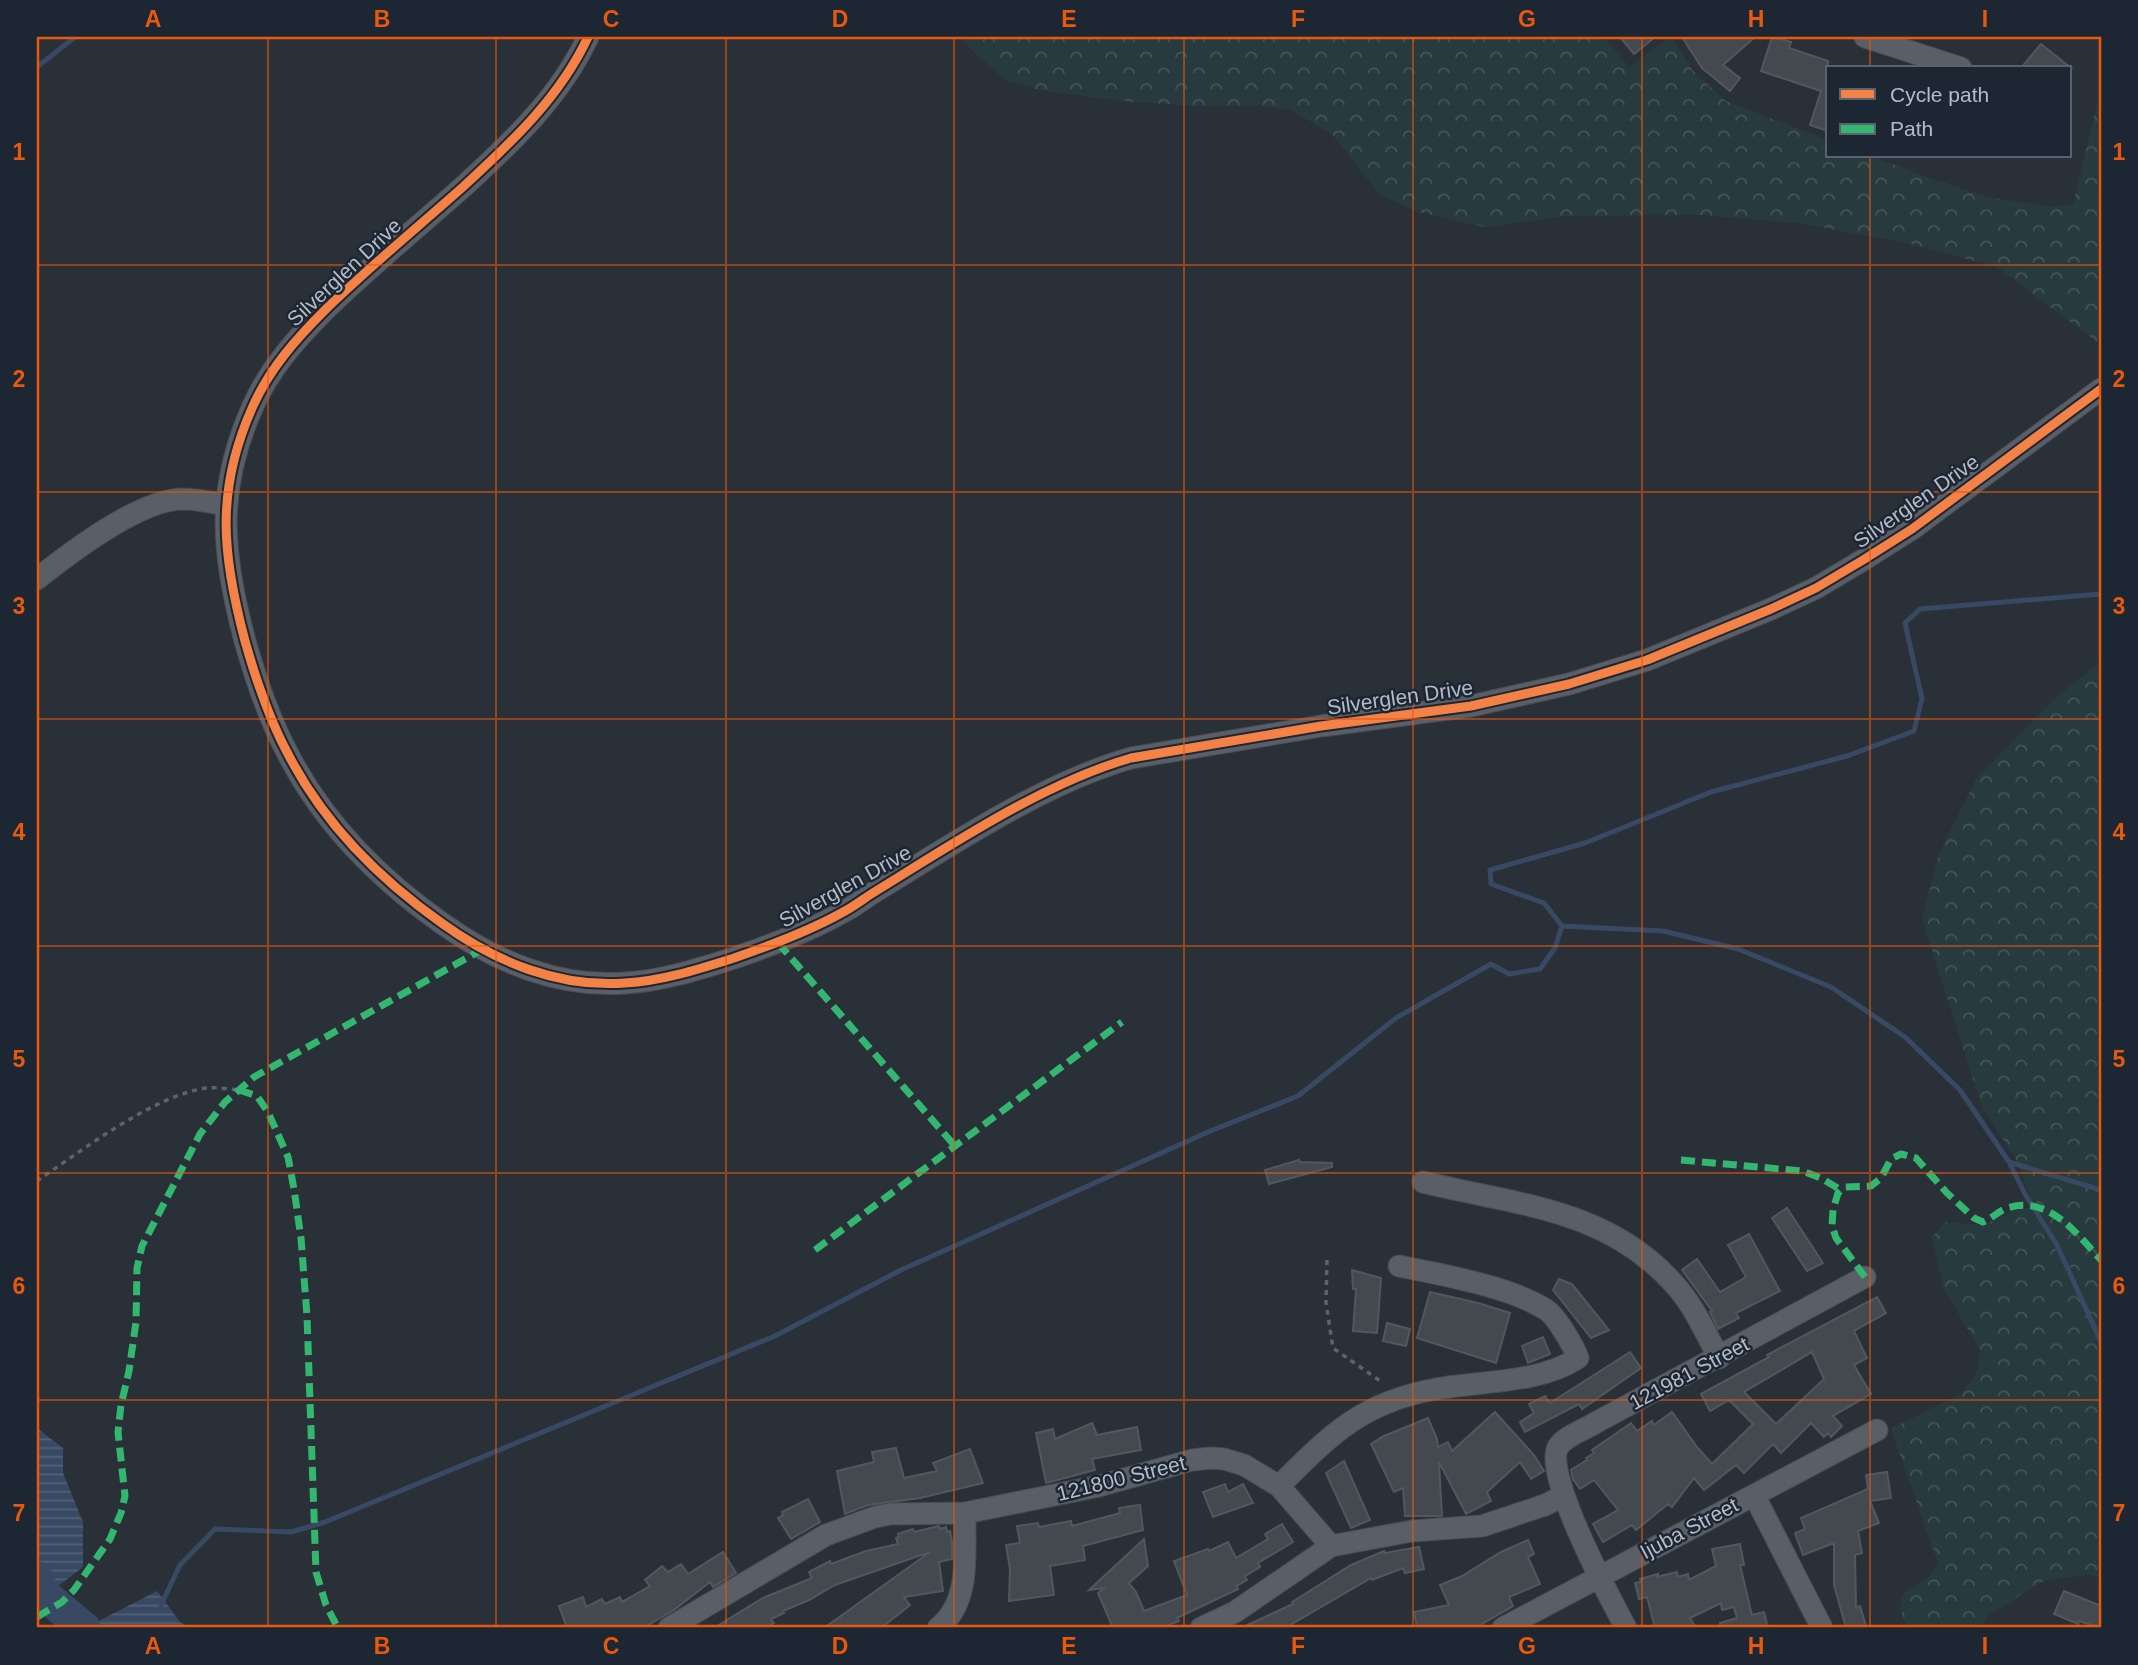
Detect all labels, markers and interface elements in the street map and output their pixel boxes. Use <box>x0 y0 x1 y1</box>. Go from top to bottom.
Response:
text: A <box>145 6 161 32</box>
text: B <box>374 6 390 32</box>
text: C <box>603 6 619 32</box>
text: D <box>832 6 848 32</box>
text: E <box>1061 6 1077 32</box>
text: F <box>1291 6 1305 32</box>
text: G <box>1518 6 1536 32</box>
text: H <box>1748 6 1764 32</box>
text: I <box>1982 6 1988 32</box>
legend <box>1826 66 2072 158</box>
text: Cycle path <box>1890 83 1989 106</box>
text: Path <box>1890 117 1933 140</box>
text: 1 <box>13 139 26 165</box>
text: 1 <box>2113 139 2126 165</box>
street label: Silverglen Drive <box>282 213 406 331</box>
text: 2 <box>13 366 25 392</box>
text: 2 <box>2113 366 2125 392</box>
street label: Silverglen Drive <box>1849 449 1983 553</box>
text: 3 <box>13 593 25 619</box>
text: 3 <box>2113 593 2125 619</box>
street label: Silverglen Drive <box>1326 675 1474 719</box>
text: 4 <box>13 819 26 845</box>
text: 4 <box>2113 819 2126 845</box>
street label: Silverglen Drive <box>775 840 915 932</box>
text: 5 <box>13 1046 26 1072</box>
text: 5 <box>2113 1046 2126 1072</box>
text: 6 <box>13 1273 25 1299</box>
text: 6 <box>2113 1273 2125 1299</box>
street label: 121981 Street <box>1625 1332 1753 1414</box>
street label: 121800 Street <box>1054 1451 1188 1505</box>
street label: Ijuba Street <box>1636 1493 1742 1563</box>
text: 7 <box>13 1500 25 1526</box>
text: 7 <box>2113 1500 2125 1526</box>
text: A <box>145 1633 161 1659</box>
text: B <box>374 1633 390 1659</box>
text: C <box>603 1633 619 1659</box>
text: D <box>832 1633 848 1659</box>
text: E <box>1061 1633 1077 1659</box>
text: F <box>1291 1633 1305 1659</box>
text: G <box>1518 1633 1536 1659</box>
text: H <box>1748 1633 1764 1659</box>
text: I <box>1982 1633 1988 1659</box>

